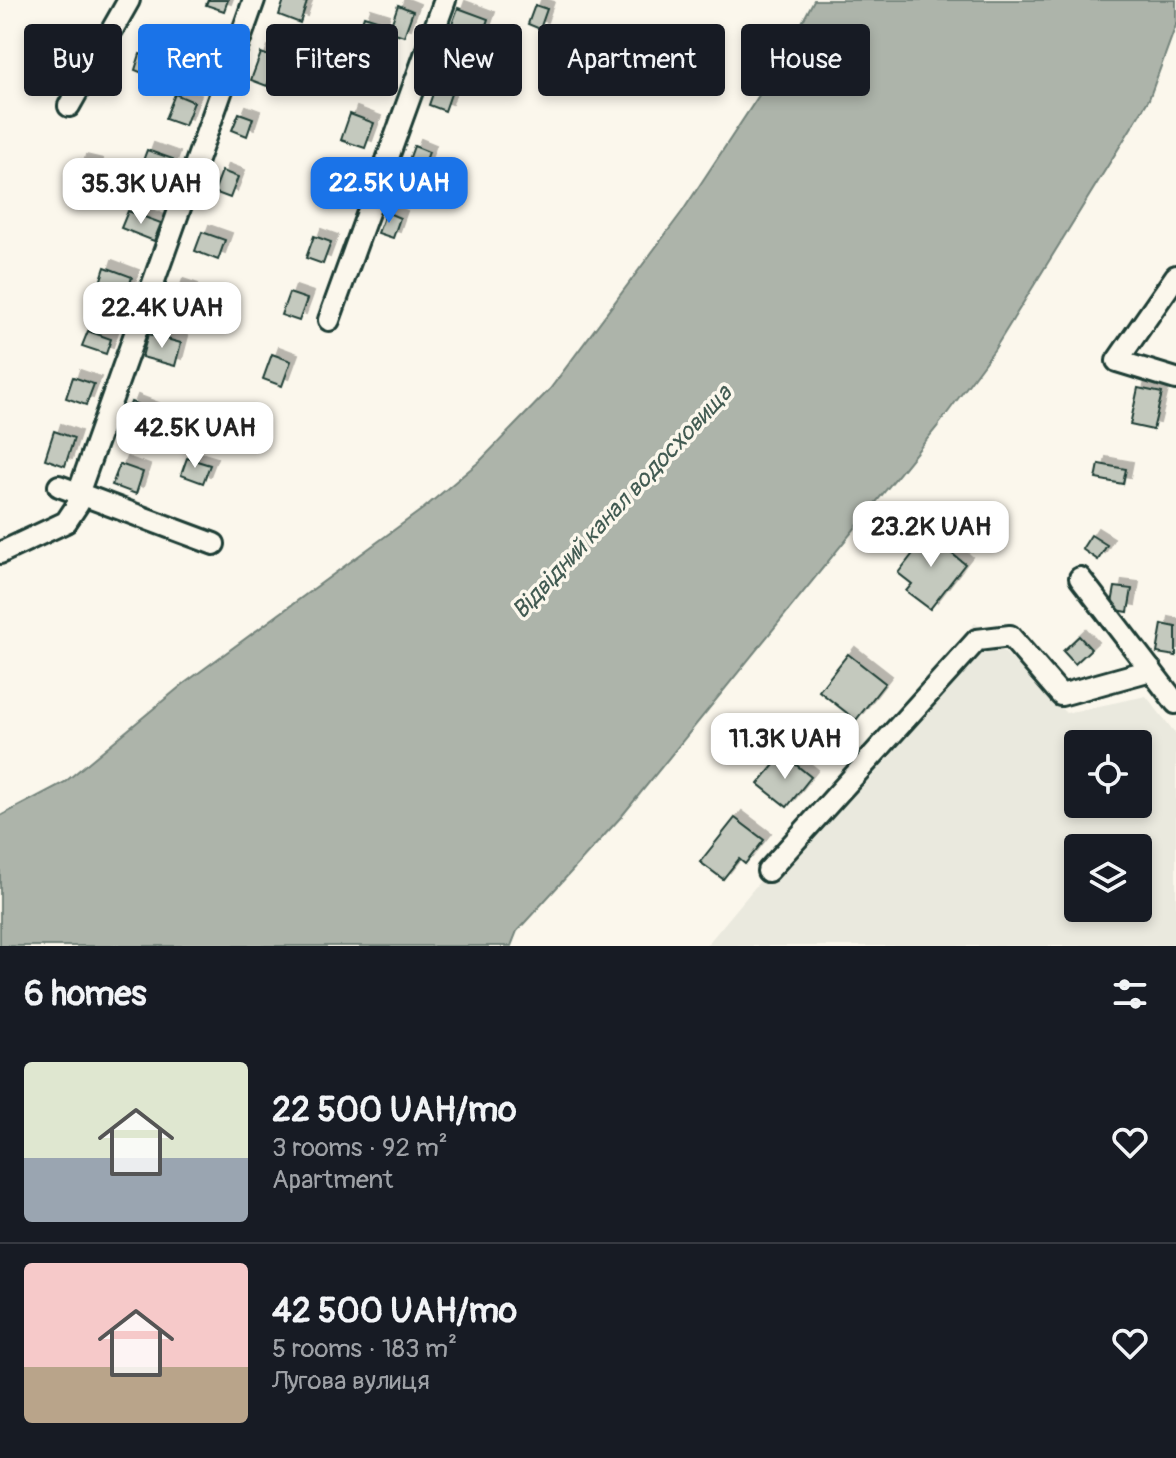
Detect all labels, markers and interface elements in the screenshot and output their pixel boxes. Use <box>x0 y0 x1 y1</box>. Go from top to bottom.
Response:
chip: Buy <box>24 24 122 96</box>
chip: Rent <box>138 24 250 96</box>
chip: Filters <box>266 24 398 96</box>
chip: New <box>414 24 522 96</box>
chip: Apartment <box>538 24 725 96</box>
chip: House <box>741 24 870 96</box>
pin: 22.5K UAH <box>297 157 481 225</box>
pin: 35.3K UAH <box>49 158 233 226</box>
text: 22.5K UAH <box>329 167 449 199</box>
text: 35.3K UAH <box>81 168 201 200</box>
pin: 22.4K UAH <box>70 282 254 350</box>
text: 22.4K UAH <box>101 292 223 324</box>
water label: Відвідний канал водосховища <box>506 378 739 625</box>
pin: 42.5K UAH <box>103 402 287 470</box>
text: 42.5K UAH <box>134 412 256 444</box>
pin: 23.2K UAH <box>839 501 1023 569</box>
text: 23.2K UAH <box>871 511 991 543</box>
pin: 11.3K UAH <box>693 713 877 781</box>
text: 11.3K UAH <box>729 723 841 755</box>
map controls <box>1064 730 1152 922</box>
button: locate <box>1064 730 1152 818</box>
button: layers <box>1064 834 1152 922</box>
icon: filters <box>1108 972 1152 1016</box>
text: 6 homes <box>24 973 147 1016</box>
text: 22 500 UAH/mo <box>272 1089 516 1132</box>
icon: home <box>88 1094 184 1190</box>
icon: heart <box>1108 1120 1152 1164</box>
text: 3 rooms · 92 m² <box>272 1132 448 1164</box>
text: Apartment <box>272 1164 393 1196</box>
text: 42 500 UAH/mo <box>272 1290 517 1333</box>
icon: home <box>88 1295 184 1391</box>
icon: heart <box>1108 1321 1152 1365</box>
text: 5 rooms · 183 m² <box>272 1333 457 1365</box>
text: Лугова вулиця <box>272 1365 430 1397</box>

